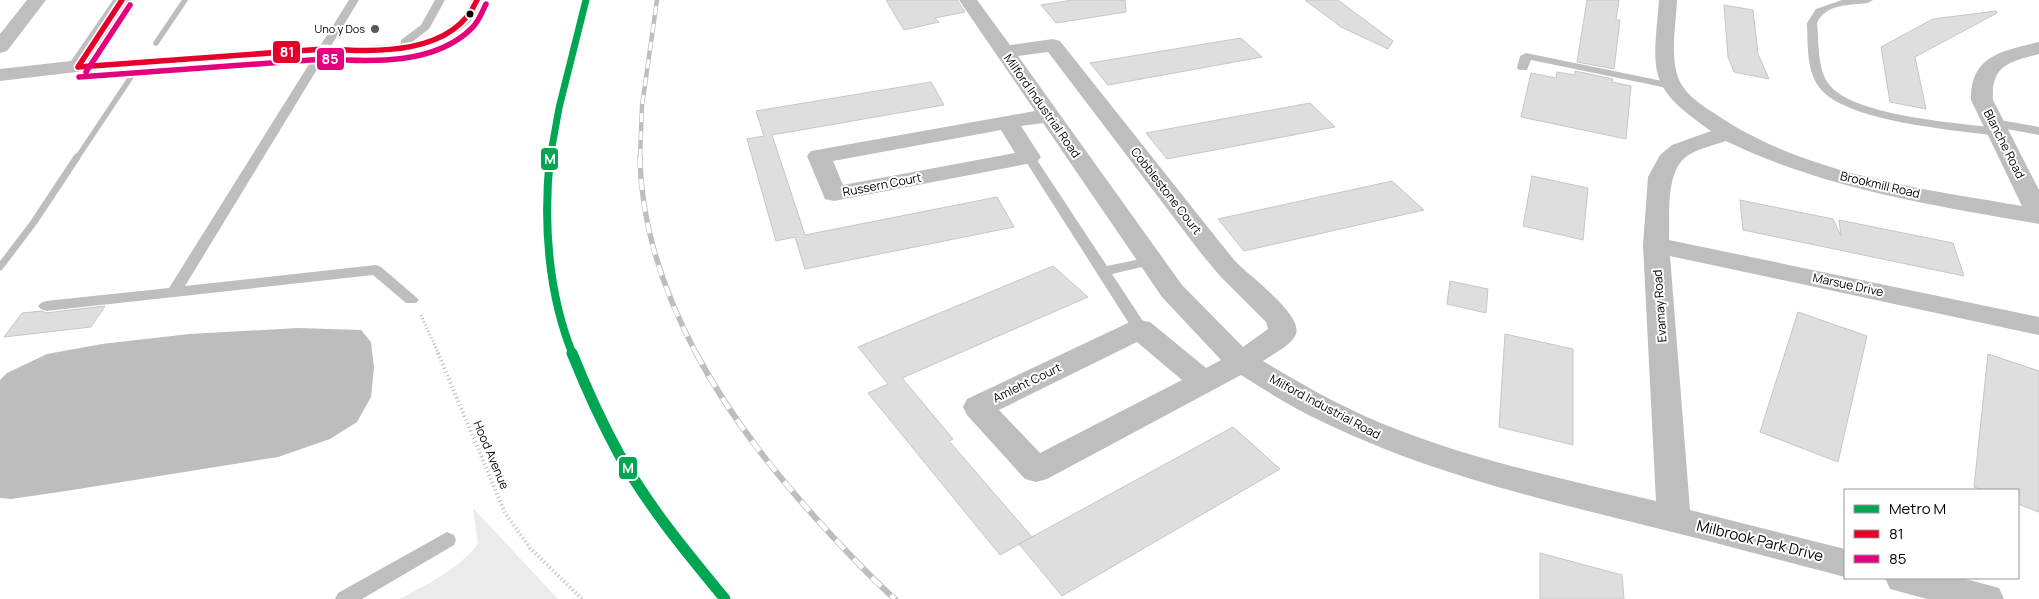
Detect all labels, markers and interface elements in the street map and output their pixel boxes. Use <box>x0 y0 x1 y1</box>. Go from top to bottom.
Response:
unlabelled marker <box>465 9 475 19</box>
place label: Uno y Dos <box>314 21 365 36</box>
marker: Uno y Dos <box>369 23 381 35</box>
line badge: 81 <box>272 40 301 64</box>
text: 81 <box>280 42 294 61</box>
line badge: 85 <box>316 47 345 71</box>
text: 85 <box>322 49 338 68</box>
street label: Milford Industrial Road <box>1000 50 1085 161</box>
street label: Blanche Road <box>1980 106 2029 181</box>
street label: Cobblestone Court <box>1127 144 1206 238</box>
line badge: M <box>540 147 559 171</box>
text: M <box>544 149 556 168</box>
street label: Brookmill Road <box>1839 167 1922 202</box>
street label: Russern Court <box>841 168 923 200</box>
street label: Evamay Road <box>1648 269 1671 343</box>
street label: Marsue Drive <box>1811 269 1885 300</box>
street label: Amleht Court <box>990 359 1064 406</box>
street label: Milford Industrial Road <box>1267 370 1384 443</box>
street label: Hood Avenue <box>469 418 514 492</box>
line badge: M <box>618 456 638 480</box>
text: M <box>622 458 634 477</box>
legend <box>1844 489 2019 579</box>
text: Metro M <box>1889 498 1946 519</box>
street label: Milbrook Park Drive <box>1695 515 1826 566</box>
text: 81 <box>1889 523 1904 544</box>
text: 85 <box>1889 548 1906 569</box>

